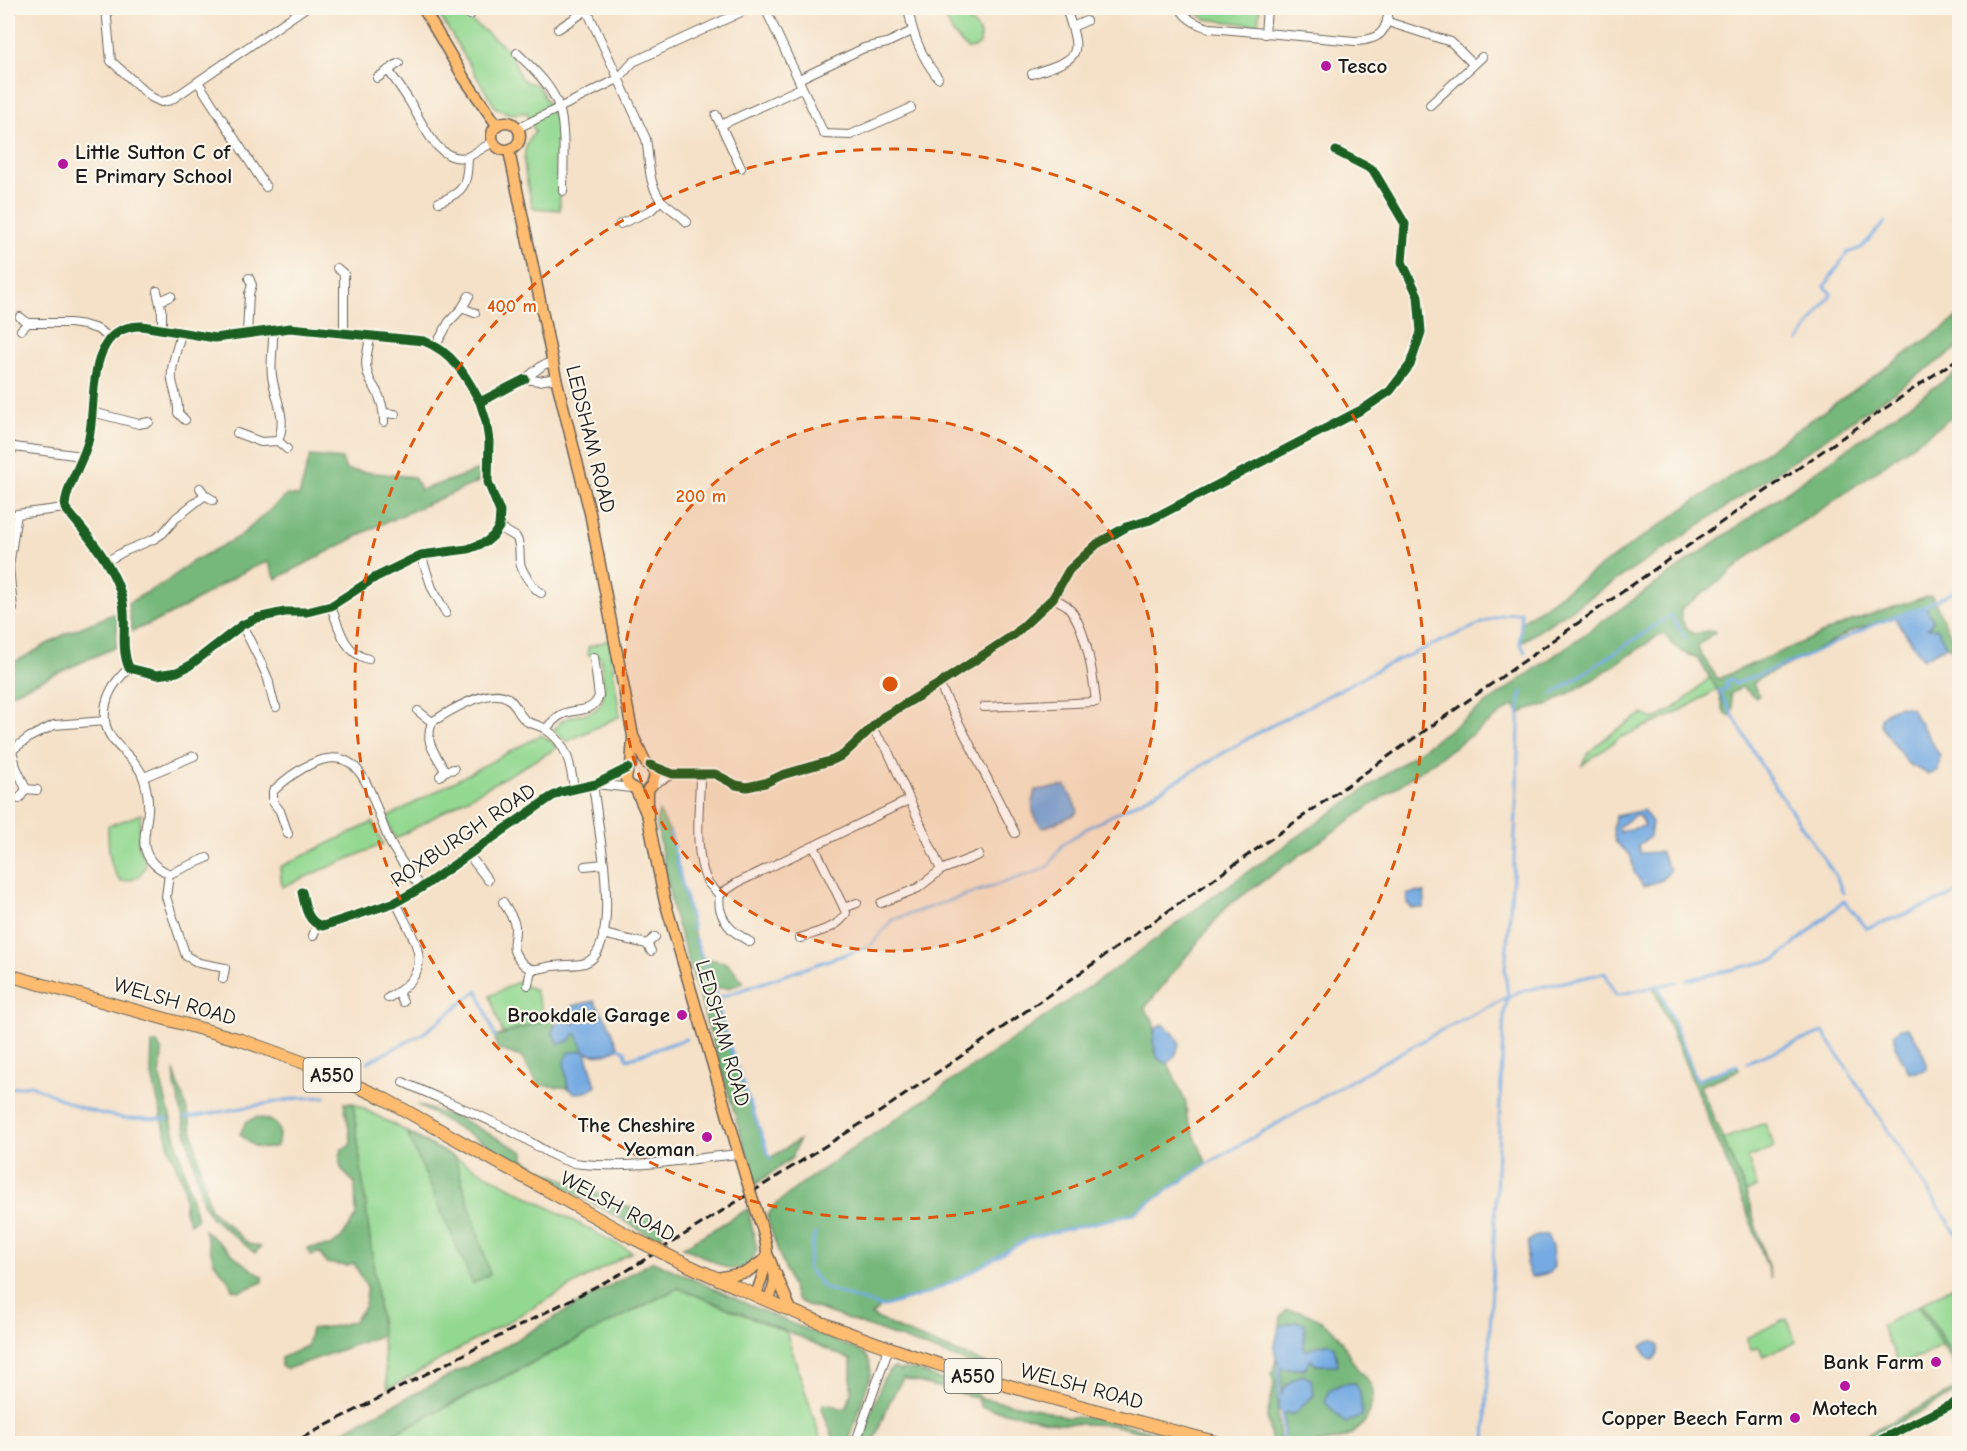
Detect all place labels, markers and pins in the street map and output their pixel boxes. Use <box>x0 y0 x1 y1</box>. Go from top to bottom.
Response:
place label: Tesco <box>1338 54 1387 78</box>
marker: Tesco <box>1319 59 1333 73</box>
place label: Little Sutton C of E Primary School <box>75 140 232 188</box>
marker: Little Sutton C of E Primary School <box>56 157 70 171</box>
centre of rings <box>880 674 900 694</box>
place label: Brookdale Garage <box>507 1003 670 1027</box>
marker: Brookdale Garage <box>675 1008 689 1022</box>
place label: The Cheshire Yeoman <box>578 1113 695 1161</box>
marker: The Cheshire Yeoman <box>700 1130 714 1144</box>
place label: Bank Farm <box>1823 1350 1924 1374</box>
marker: Bank Farm <box>1929 1355 1943 1369</box>
marker: Motech <box>1838 1379 1852 1393</box>
place label: Motech <box>1812 1396 1878 1420</box>
place label: Copper Beech Farm <box>1601 1406 1783 1430</box>
marker: Copper Beech Farm <box>1788 1411 1802 1425</box>

